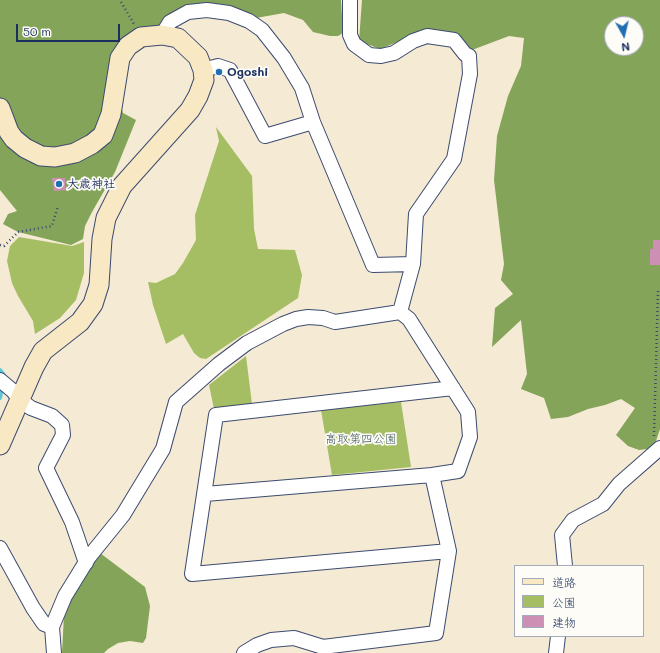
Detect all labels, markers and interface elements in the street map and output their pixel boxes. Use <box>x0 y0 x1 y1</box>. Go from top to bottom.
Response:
scale bar <box>18 16 122 42</box>
north arrow <box>604 16 644 56</box>
text: 50 m <box>23 23 51 39</box>
text: N <box>620 39 631 55</box>
place label: Ogoshi <box>227 65 268 79</box>
marker: Ogoshi <box>214 67 224 77</box>
place label: 大歳神社 <box>67 177 115 191</box>
marker: 大歳神社 <box>54 179 64 189</box>
park label: 高取第四公園 <box>325 432 397 446</box>
legend <box>514 565 644 637</box>
text: 道路 <box>552 574 576 590</box>
text: 公園 <box>552 594 576 610</box>
text: 建物 <box>552 614 576 630</box>

